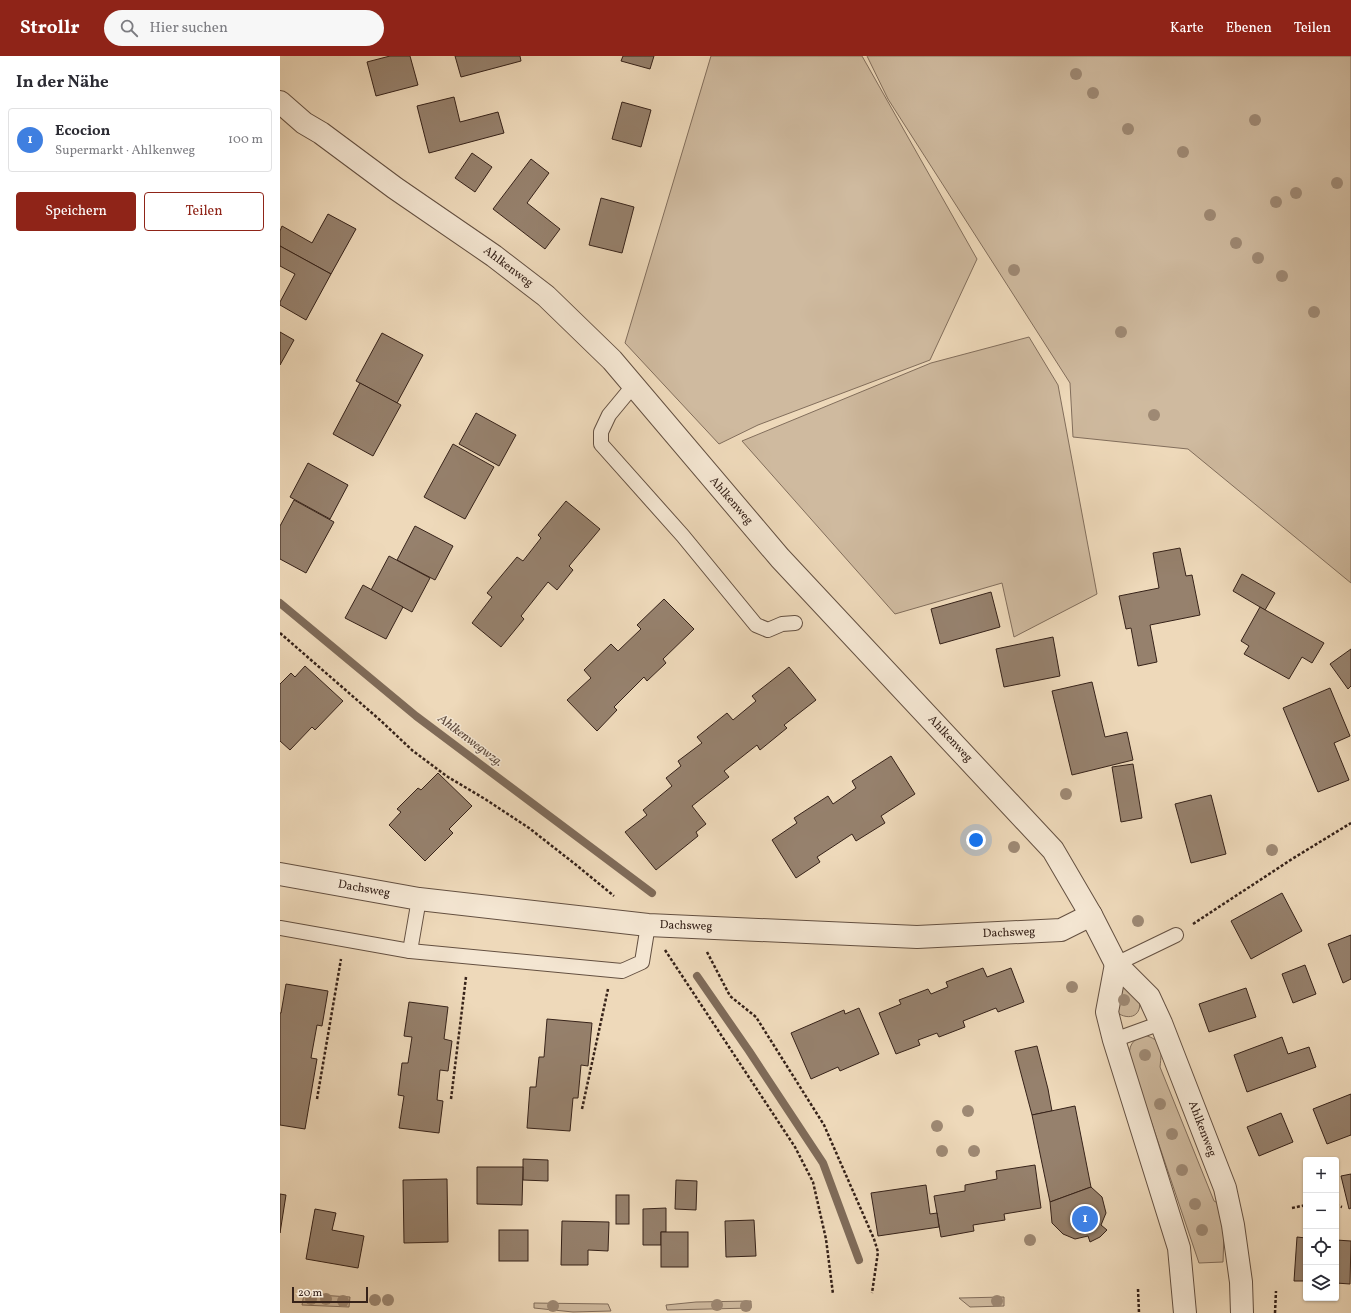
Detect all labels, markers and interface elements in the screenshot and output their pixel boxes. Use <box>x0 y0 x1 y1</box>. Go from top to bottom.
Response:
search box <box>104 10 384 46</box>
text: Strollr <box>20 15 80 41</box>
icon: search <box>118 17 140 39</box>
text: Hier suchen <box>150 18 228 39</box>
text: Karte <box>1170 19 1204 38</box>
text: Ebenen <box>1226 19 1272 38</box>
text: Teilen <box>1294 19 1331 38</box>
text: In der Nähe <box>16 71 109 94</box>
text: Ecocion <box>55 121 110 142</box>
text: 1 <box>27 131 33 149</box>
text: 100 m <box>228 131 263 149</box>
text: Supermarkt · Ahlkenweg <box>55 142 195 160</box>
button: Speichern <box>16 192 136 231</box>
button: Teilen <box>144 192 264 231</box>
street label: Ahlkenweg <box>480 243 536 291</box>
street label: Ahlkenweg <box>706 474 756 528</box>
water label: Ahlkenwegwzg. <box>433 710 506 772</box>
street label: Ahlkenweg <box>924 712 976 766</box>
your location <box>966 830 986 850</box>
street label: Dachsweg <box>337 877 391 901</box>
street label: Dachsweg <box>659 917 713 935</box>
street label: Dachsweg <box>982 924 1036 942</box>
street label: Ahlkenweg <box>1184 1099 1220 1159</box>
map controls <box>1303 1157 1339 1301</box>
button: + <box>1303 1157 1339 1193</box>
button: − <box>1303 1193 1339 1229</box>
pin: 1 <box>1072 1204 1098 1234</box>
button: locate <box>1303 1229 1339 1265</box>
button: layers <box>1303 1265 1339 1301</box>
scale bar <box>292 1285 368 1304</box>
text: 20 m <box>298 1286 322 1301</box>

